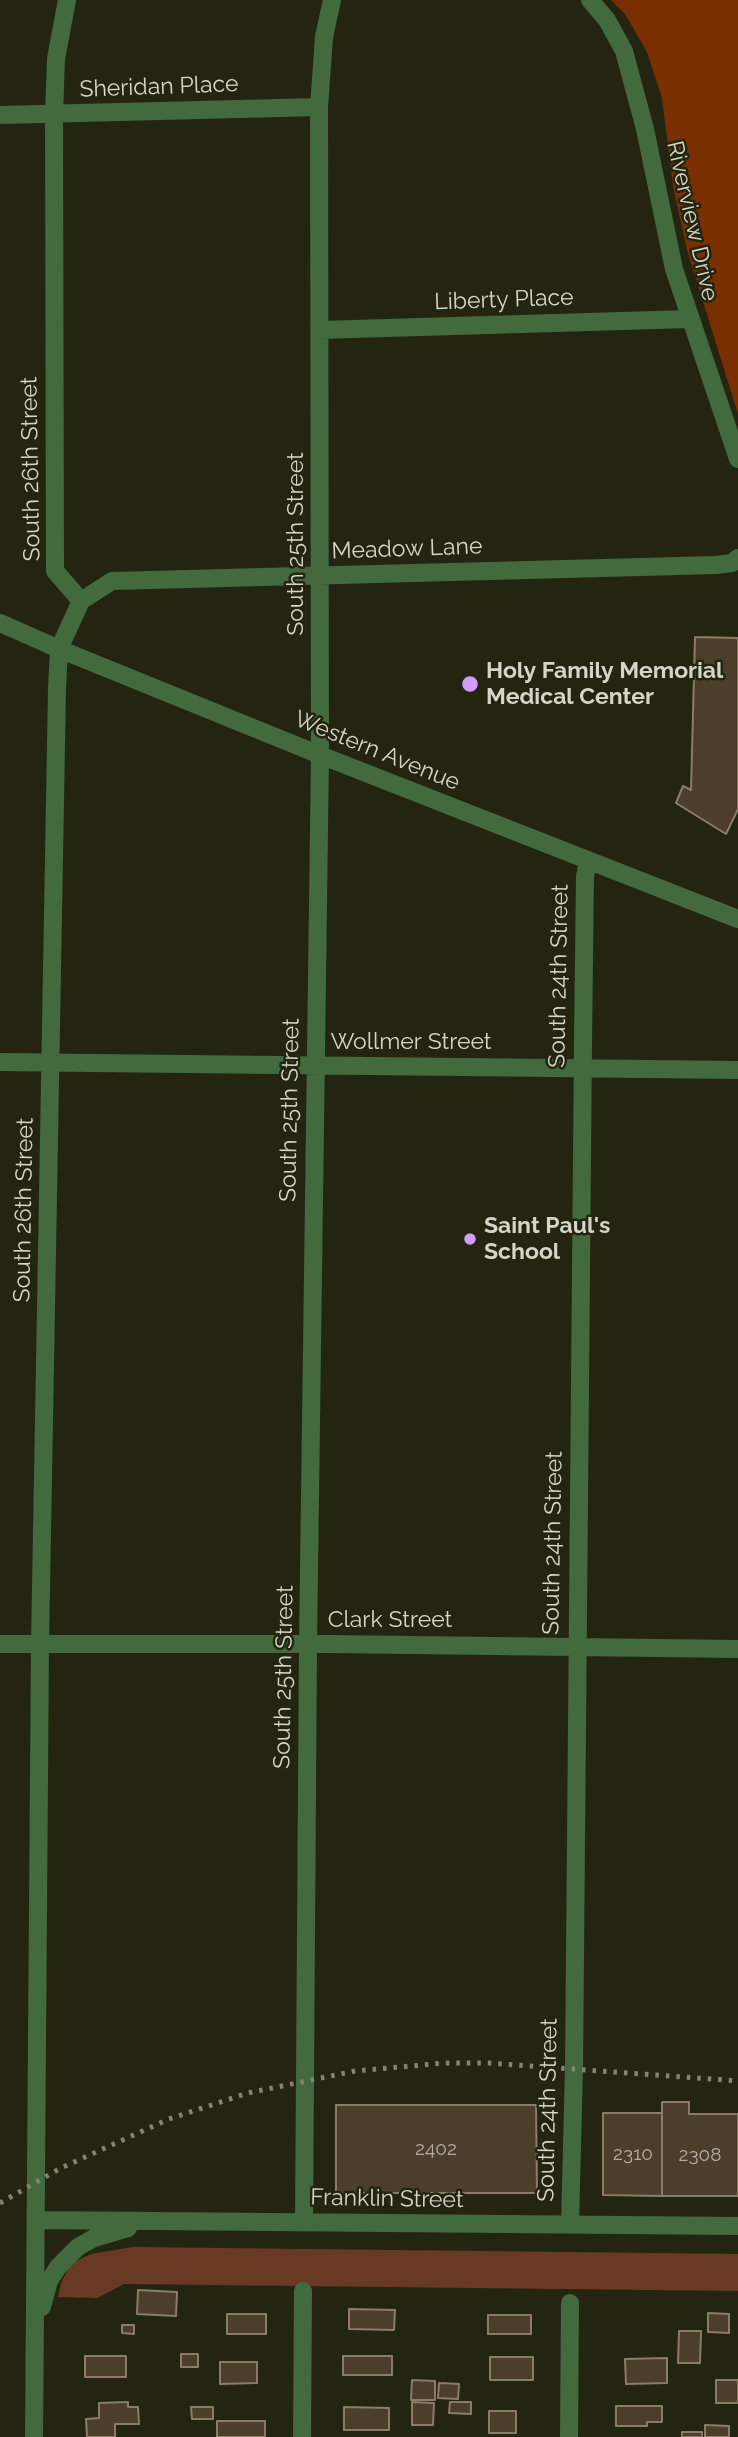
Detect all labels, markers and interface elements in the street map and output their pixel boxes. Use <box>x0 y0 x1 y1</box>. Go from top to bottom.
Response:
street label: Sheridan Place <box>79 70 239 104</box>
street label: Riverview Drive <box>660 138 724 304</box>
street label: Liberty Place <box>434 284 574 316</box>
street label: South 26th Street <box>16 376 46 562</box>
street label: South 25th Street <box>282 452 310 636</box>
street label: Meadow Lane <box>331 533 483 565</box>
place label: Holy Family Memorial Medical Center <box>486 657 723 711</box>
marker: Holy Family Memorial Medical Center <box>460 674 480 694</box>
street label: Western Avenue <box>290 705 464 797</box>
street label: South 24th Street <box>544 884 574 1068</box>
street label: South 25th Street <box>275 1018 305 1202</box>
street label: Wollmer Street <box>330 1028 492 1056</box>
street label: South 26th Street <box>9 1117 39 1303</box>
place label: Saint Paul's School <box>484 1212 610 1266</box>
marker: Saint Paul's School <box>462 1231 478 1247</box>
street label: South 24th Street <box>538 1451 568 1635</box>
street label: South 25th Street <box>269 1585 299 1769</box>
street label: Clark Street <box>328 1606 452 1634</box>
street label: South 24th Street <box>533 2018 563 2202</box>
house number: 2402 <box>415 2138 457 2160</box>
house number: 2310 <box>613 2143 653 2165</box>
house number: 2308 <box>679 2144 721 2166</box>
street label: Franklin Street <box>310 2184 464 2214</box>

